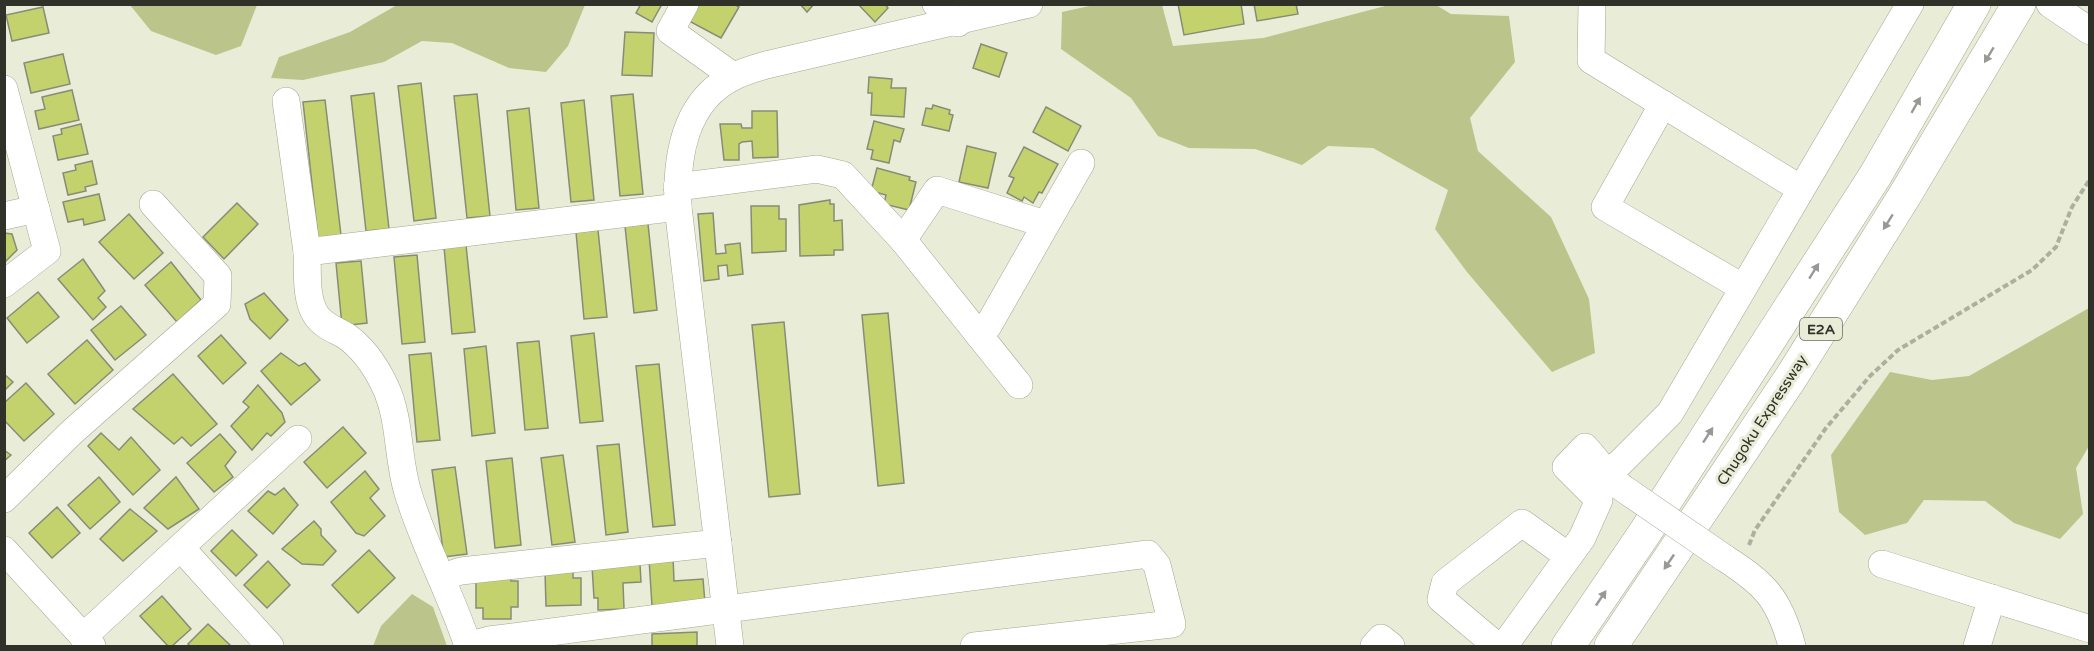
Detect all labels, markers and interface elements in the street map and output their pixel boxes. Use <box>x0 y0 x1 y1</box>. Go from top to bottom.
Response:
one-way arrow <box>1984 47 1995 63</box>
one-way arrow <box>1911 96 1921 113</box>
one-way arrow <box>1883 214 1894 230</box>
one-way arrow <box>1808 264 1820 280</box>
road number: E2A <box>1800 318 1842 340</box>
street label: Chugoku Expressway <box>1713 351 1811 489</box>
one-way arrow <box>1703 427 1714 444</box>
one-way arrow <box>1663 554 1674 570</box>
one-way arrow <box>1595 590 1606 606</box>

